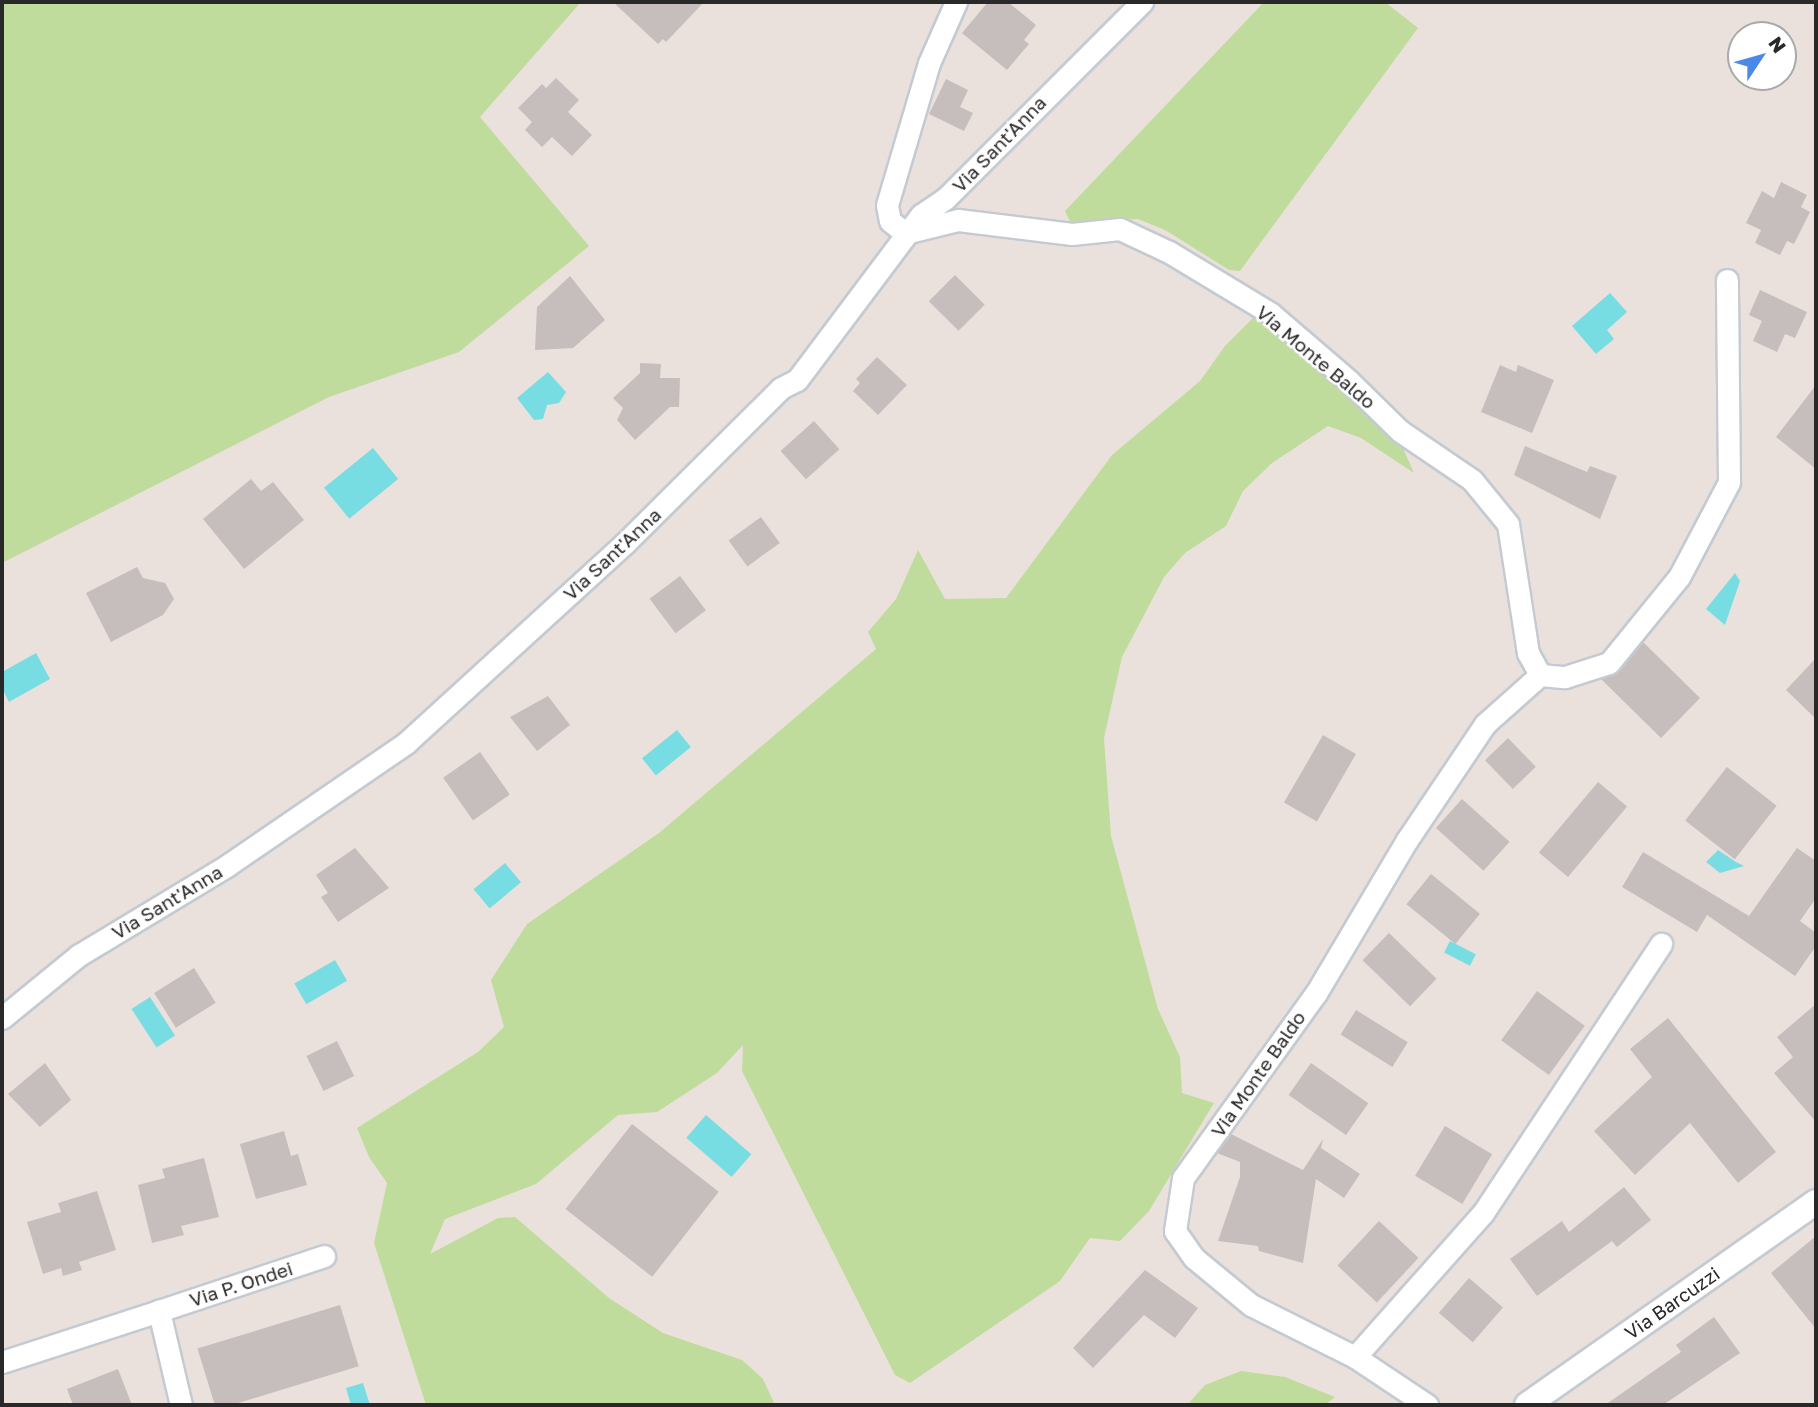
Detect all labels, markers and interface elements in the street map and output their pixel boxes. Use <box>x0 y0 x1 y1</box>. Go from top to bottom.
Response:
north arrow <box>1727 21 1797 91</box>
text: N <box>1764 32 1791 57</box>
street label: Via Sant'Anna <box>947 91 1051 197</box>
street label: Via Monte Baldo <box>1252 301 1380 413</box>
street label: Via Sant'Anna <box>559 503 665 605</box>
street label: Via Sant'Anna <box>108 860 226 944</box>
street label: Via Monte Baldo <box>1206 1007 1310 1141</box>
street label: Via P. Ondei <box>187 1257 295 1311</box>
street label: Via Barcuzzi <box>1620 1262 1724 1344</box>

